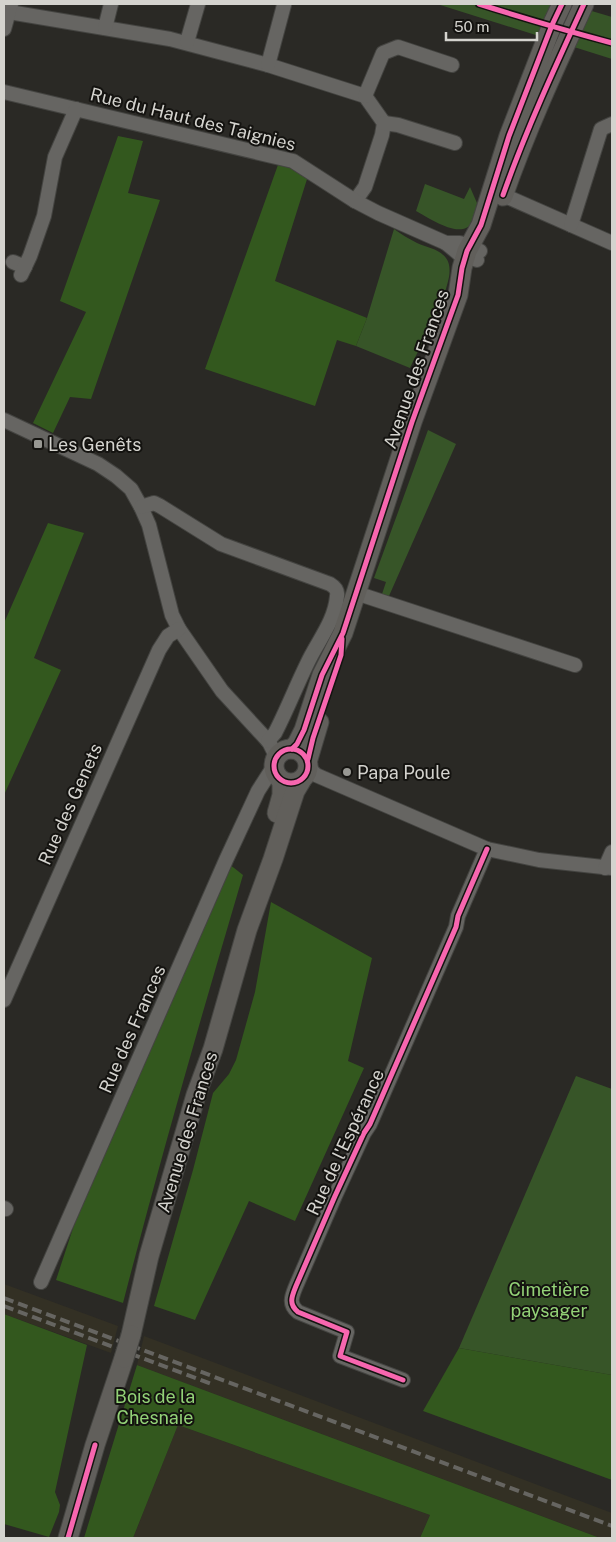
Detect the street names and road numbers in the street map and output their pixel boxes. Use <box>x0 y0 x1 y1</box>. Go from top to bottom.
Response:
street label: Rue du Haut des Taignies <box>88 83 298 155</box>
street label: Avenue des Frances <box>379 287 453 451</box>
street label: Rue des Genets <box>34 740 106 868</box>
street label: Rue des Frances <box>94 962 170 1096</box>
street label: Avenue des Frances <box>153 1049 221 1215</box>
street label: Rue de l'Espérance <box>302 1066 388 1218</box>

